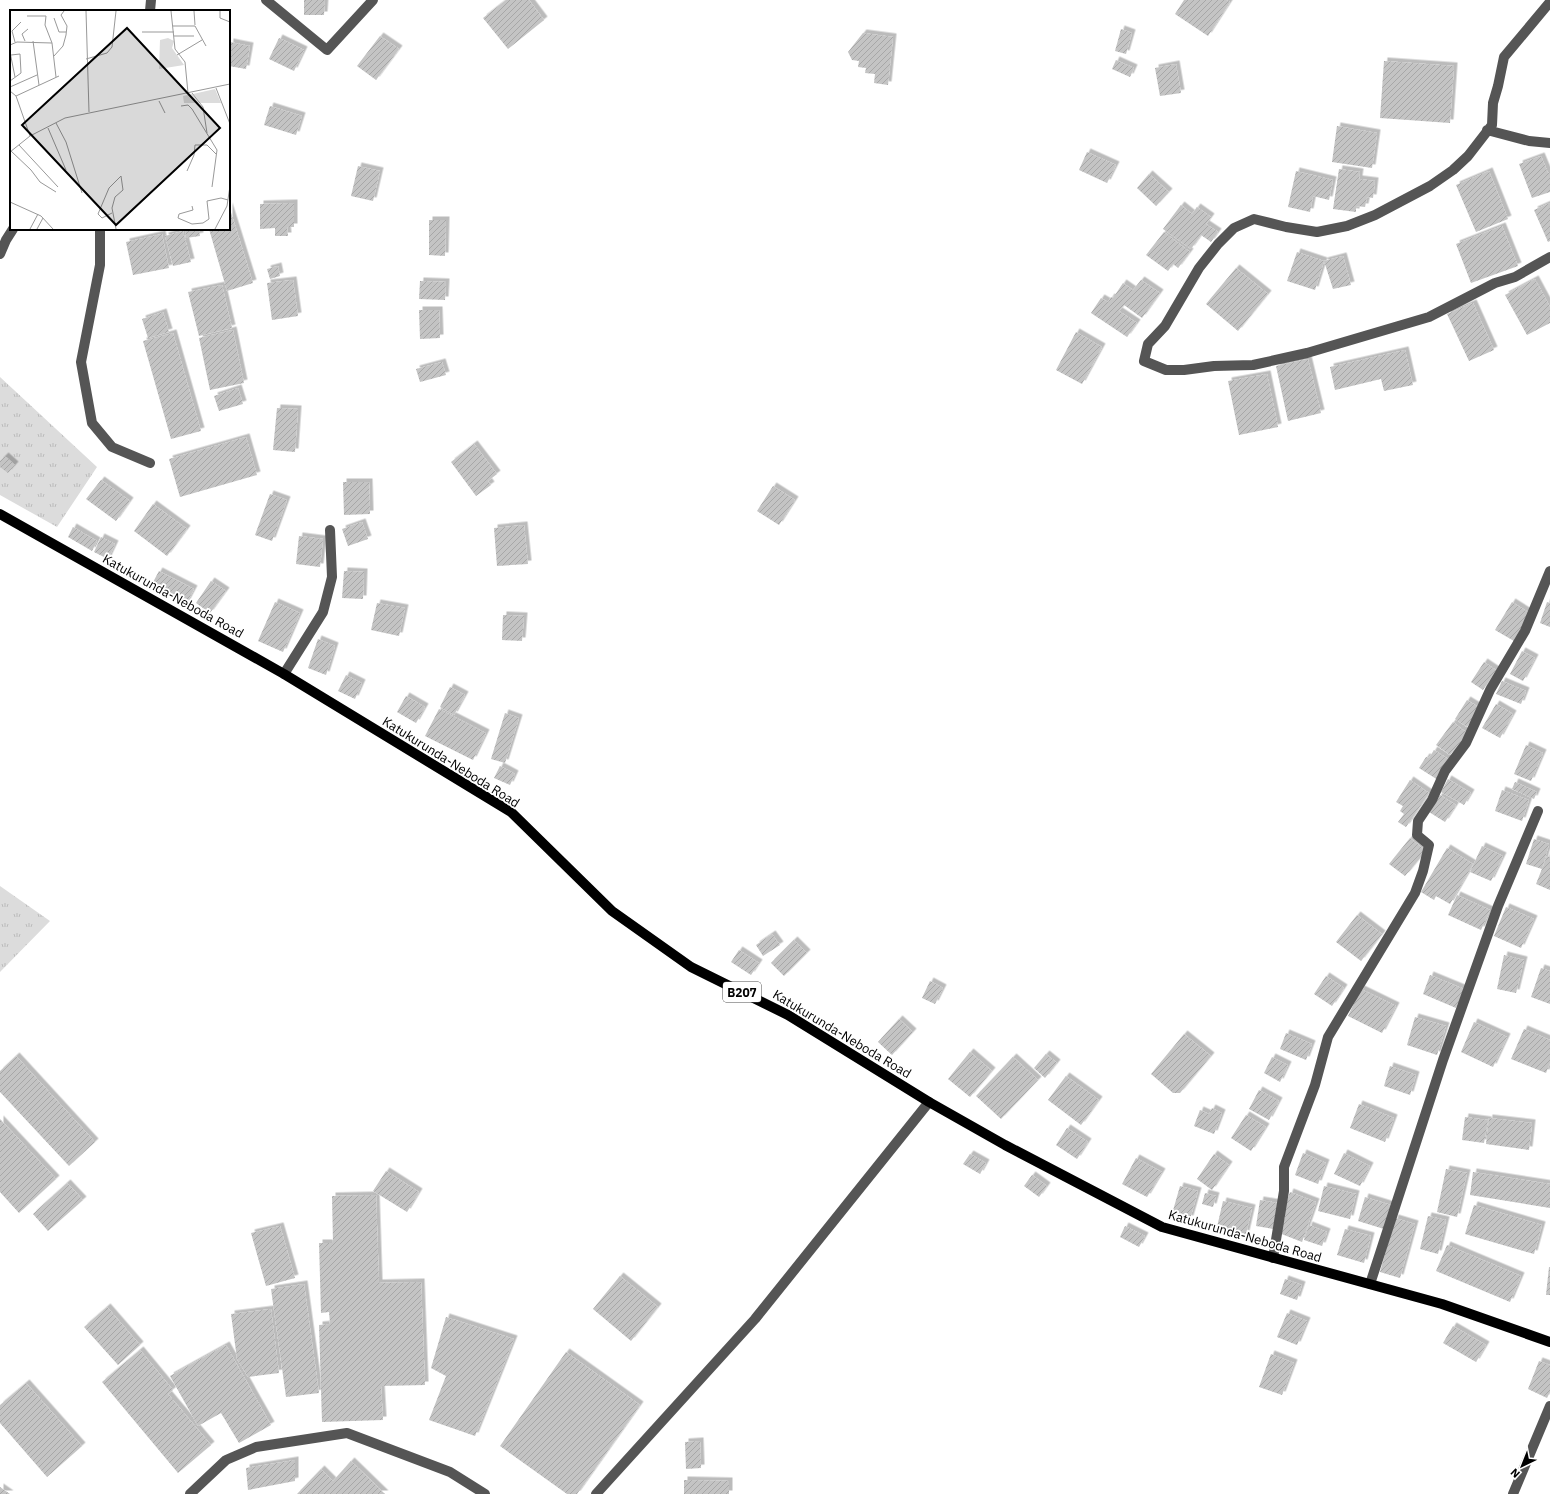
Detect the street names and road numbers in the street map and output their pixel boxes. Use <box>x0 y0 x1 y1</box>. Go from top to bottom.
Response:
street label: Katukurunda-Neboda Road <box>99 550 247 642</box>
street label: Katukurunda-Neboda Road <box>379 713 523 811</box>
road number: B207 <box>723 982 761 1002</box>
street label: Katukurunda-Neboda Road <box>770 986 914 1082</box>
street label: Katukurunda-Neboda Road <box>1166 1206 1324 1266</box>

